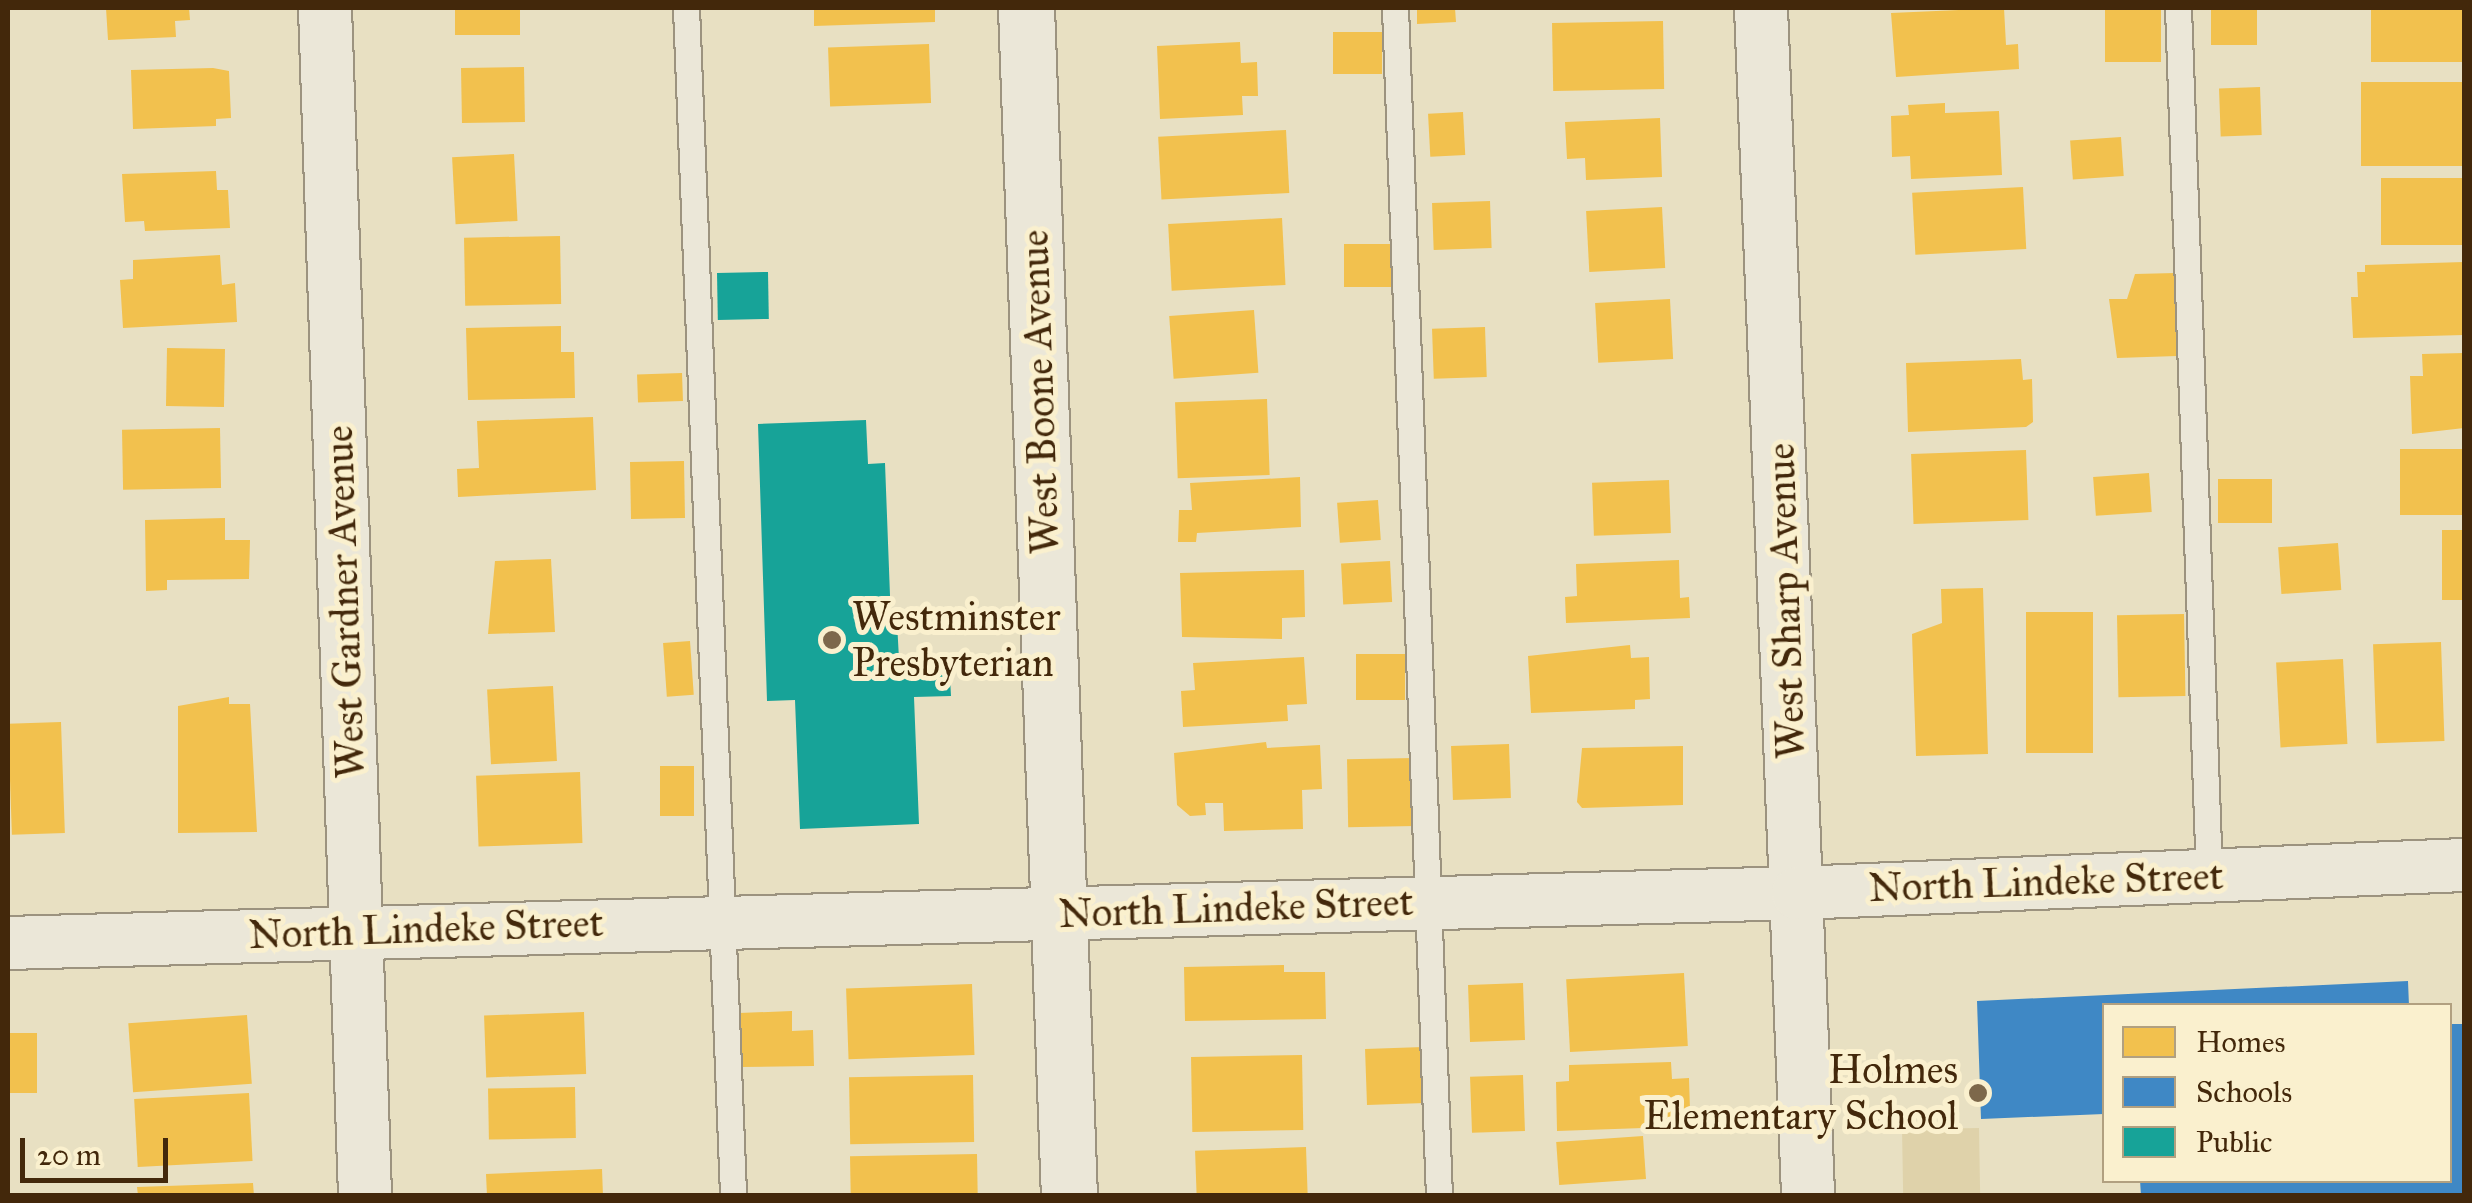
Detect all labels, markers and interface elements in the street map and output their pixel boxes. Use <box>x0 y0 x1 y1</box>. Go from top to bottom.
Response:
street label: West Boone Avenue <box>1010 229 1070 555</box>
street label: West Gardner Avenue <box>315 425 375 779</box>
street label: West Sharp Avenue <box>1756 442 1816 760</box>
place label: Westminster Presbyterian <box>852 593 1060 687</box>
marker: Westminster Presbyterian <box>821 629 843 651</box>
street label: North Lindeke Street <box>1868 852 2224 912</box>
street label: North Lindeke Street <box>1058 878 1414 938</box>
street label: North Lindeke Street <box>248 899 604 959</box>
legend <box>2102 1003 2452 1183</box>
text: Homes <box>2196 1024 2285 1060</box>
place label: Holmes Elementary School <box>1643 1046 1958 1140</box>
text: Schools <box>2196 1074 2292 1110</box>
marker: Holmes Elementary School <box>1967 1082 1989 1104</box>
scale bar <box>25 1118 172 1180</box>
text: Public <box>2196 1124 2272 1160</box>
text: 20 m <box>37 1137 101 1173</box>

